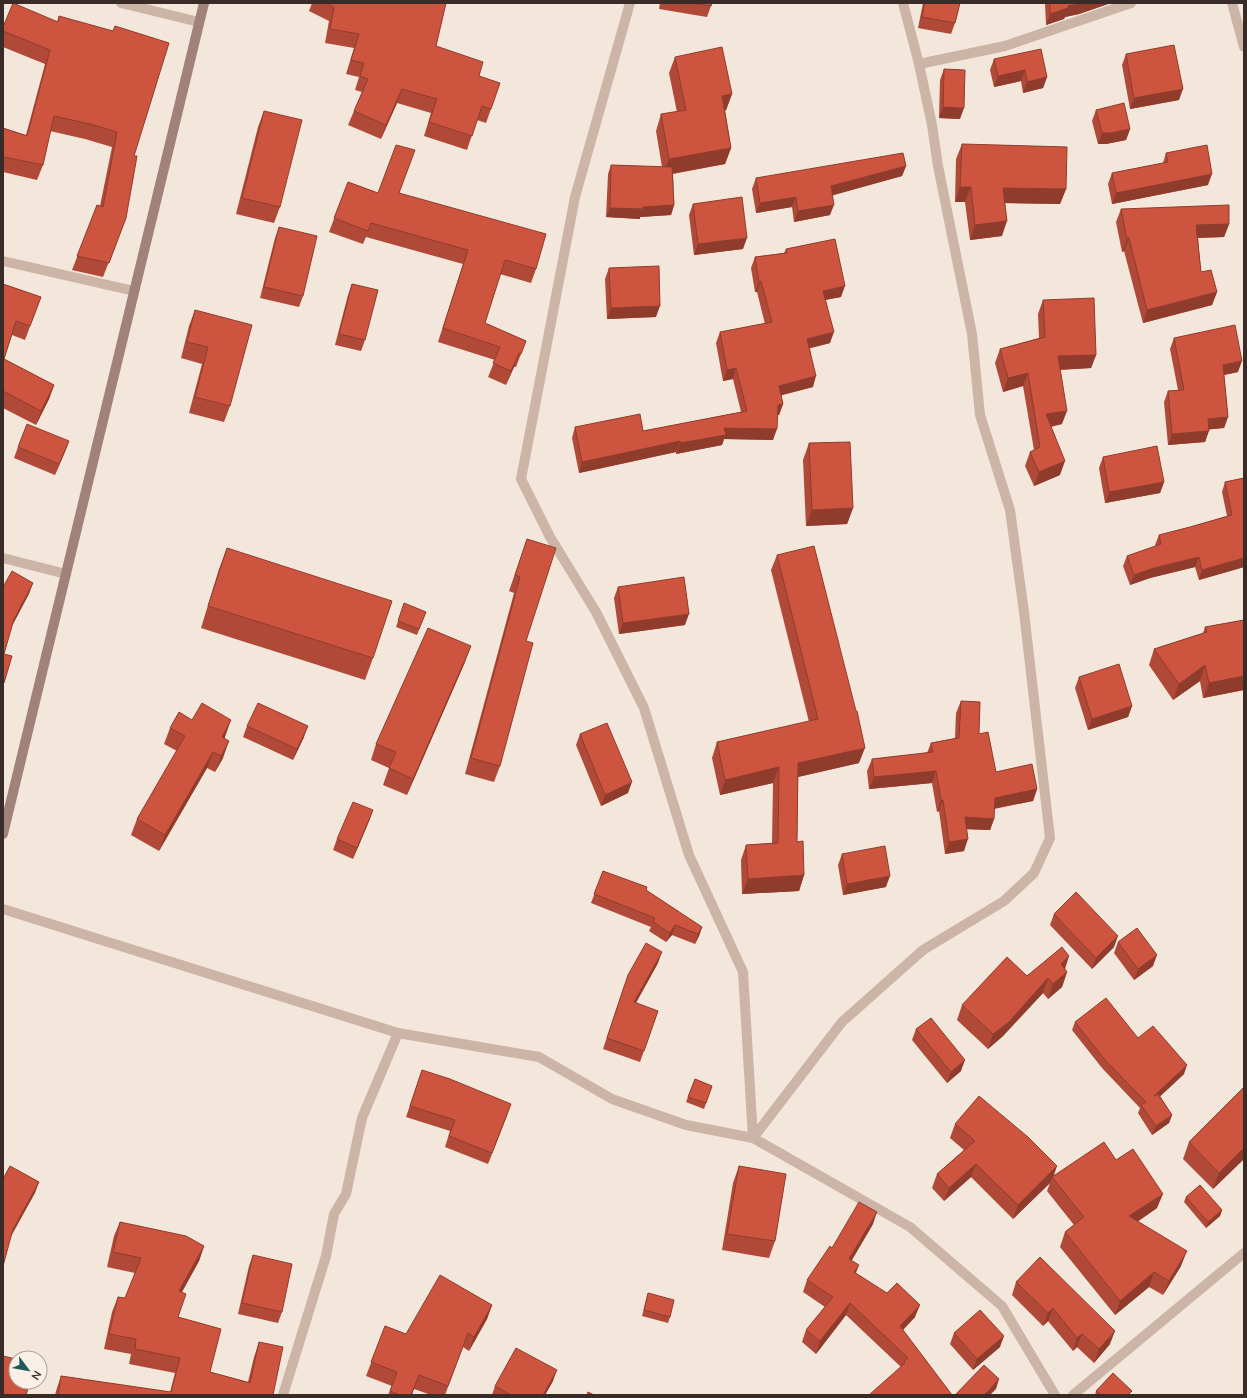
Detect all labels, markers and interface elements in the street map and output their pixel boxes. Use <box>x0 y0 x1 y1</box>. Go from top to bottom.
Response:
north arrow <box>8 1350 48 1390</box>
text: N <box>28 1368 45 1383</box>

